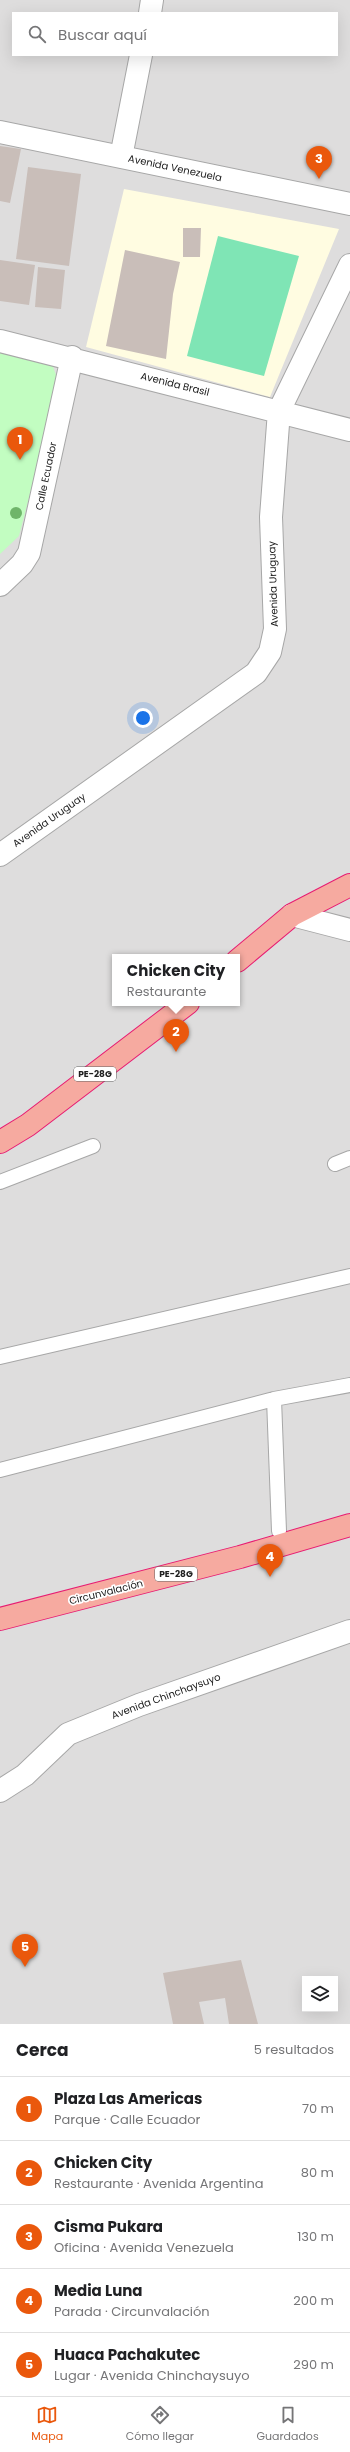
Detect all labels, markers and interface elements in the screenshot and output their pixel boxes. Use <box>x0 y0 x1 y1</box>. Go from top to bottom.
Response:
search box <box>12 12 338 56</box>
icon: search <box>26 23 48 45</box>
text: Buscar aquí <box>58 24 147 45</box>
pin: 3 <box>306 146 332 179</box>
street label: Avenida Venezuela <box>127 151 223 185</box>
street label: Avenida Brasil <box>139 368 211 400</box>
pin: 1 <box>7 427 33 460</box>
street label: Calle Ecuador <box>31 440 61 512</box>
street label: Avenida Uruguay <box>264 540 282 627</box>
your location <box>133 708 153 728</box>
street label: Avenida Uruguay <box>9 789 89 851</box>
popup <box>112 954 240 1006</box>
text: Chicken City <box>127 960 225 981</box>
text: Restaurante <box>127 982 206 1001</box>
pin: 2 <box>163 1019 189 1052</box>
road number: PE-28G <box>74 1067 116 1081</box>
pin: 4 <box>257 1544 283 1577</box>
road number: PE-28G <box>155 1567 197 1581</box>
street label: Circunvalación <box>67 1576 145 1608</box>
street label: Avenida Chinchaysuyo <box>109 1669 223 1723</box>
pin: 5 <box>12 1934 38 1967</box>
map controls <box>302 1976 338 2012</box>
button: layers <box>302 1976 338 2012</box>
text: Cerca <box>16 2038 69 2062</box>
text: 5 resultados <box>254 2040 334 2059</box>
text: Plaza Las Americas <box>54 2088 202 2109</box>
text: 1 <box>27 2099 31 2118</box>
text: 70 m <box>302 2099 334 2118</box>
text: Parque · Calle Ecuador <box>54 2110 200 2129</box>
text: Chicken City <box>54 2152 152 2173</box>
text: 2 <box>25 2163 33 2182</box>
text: 80 m <box>301 2163 334 2182</box>
text: Restaurante · Avenida Argentina <box>54 2174 264 2193</box>
text: Cisma Pukara <box>54 2216 163 2237</box>
text: 3 <box>25 2227 33 2246</box>
text: 130 m <box>297 2227 334 2246</box>
text: Oficina · Avenida Venezuela <box>54 2238 234 2257</box>
text: Media Luna <box>54 2280 143 2301</box>
text: 4 <box>25 2291 33 2310</box>
text: 200 m <box>293 2291 334 2310</box>
text: Parada · Circunvalación <box>54 2302 210 2321</box>
text: Huaca Pachakutec <box>54 2344 200 2365</box>
text: 5 <box>25 2355 33 2374</box>
text: 290 m <box>293 2355 334 2374</box>
text: Lugar · Avenida Chinchaysuyo <box>54 2366 250 2385</box>
tab: Mapa <box>31 2404 63 2445</box>
tab: Cómo llegar <box>126 2404 194 2445</box>
tab: Guardados <box>256 2404 319 2445</box>

